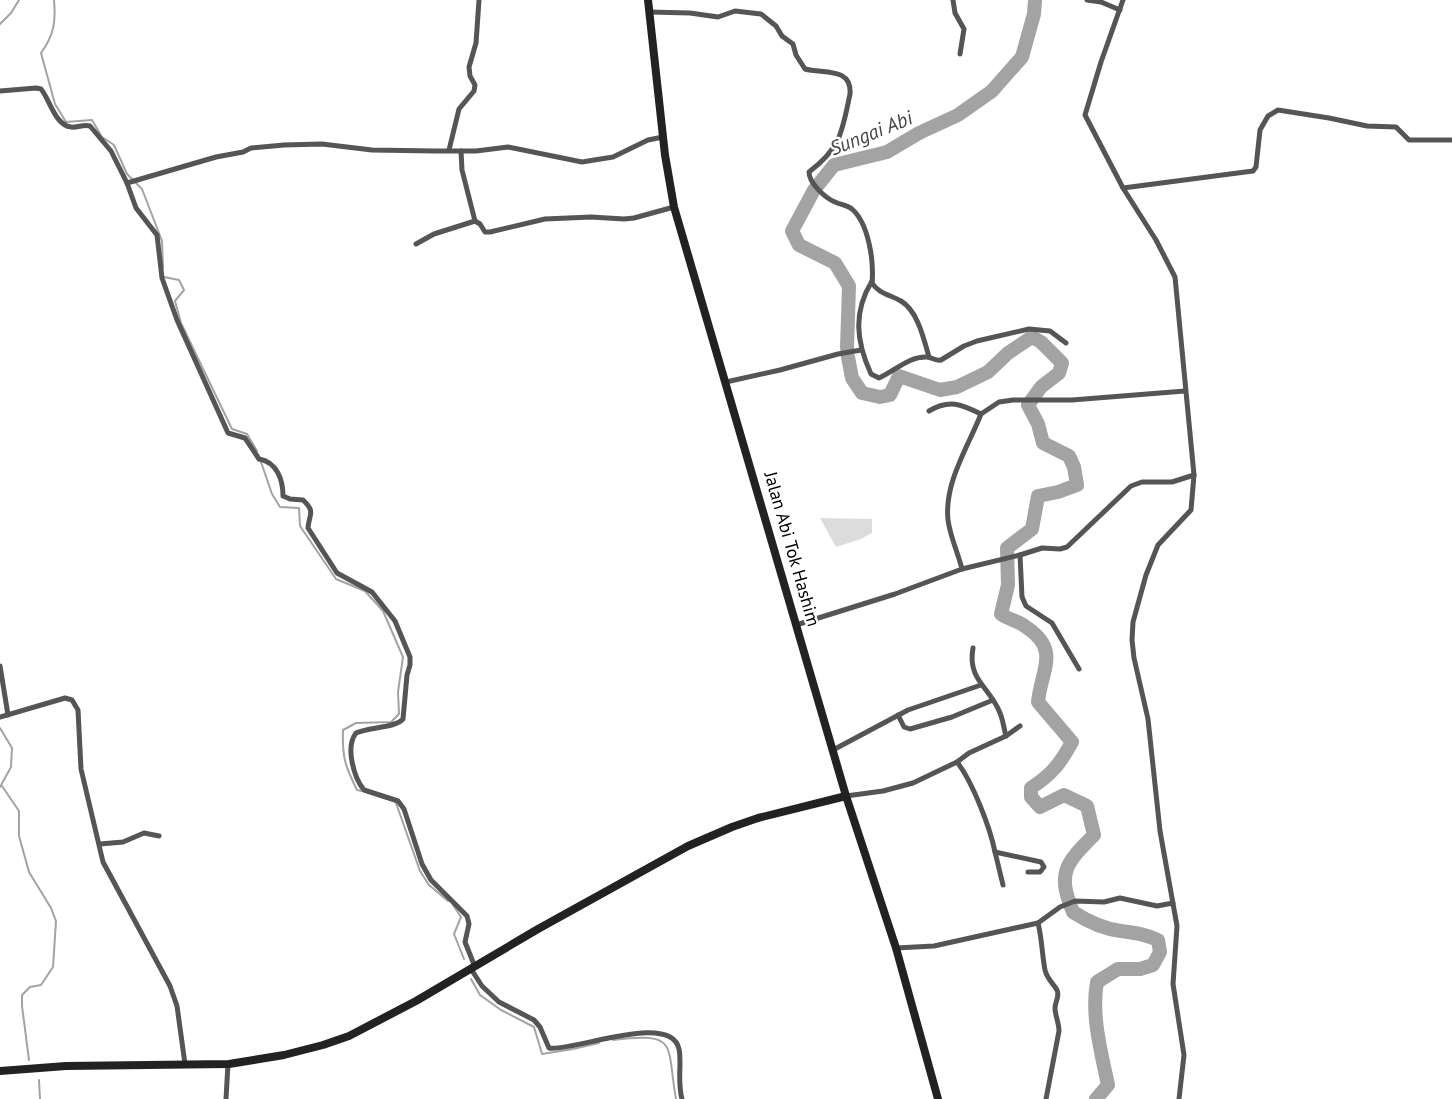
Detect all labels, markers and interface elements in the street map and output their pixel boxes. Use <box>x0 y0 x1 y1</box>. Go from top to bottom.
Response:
water label: Sungai Abi <box>826 104 917 161</box>
street label: Jalan Abi Tok Hashim <box>759 468 826 629</box>

